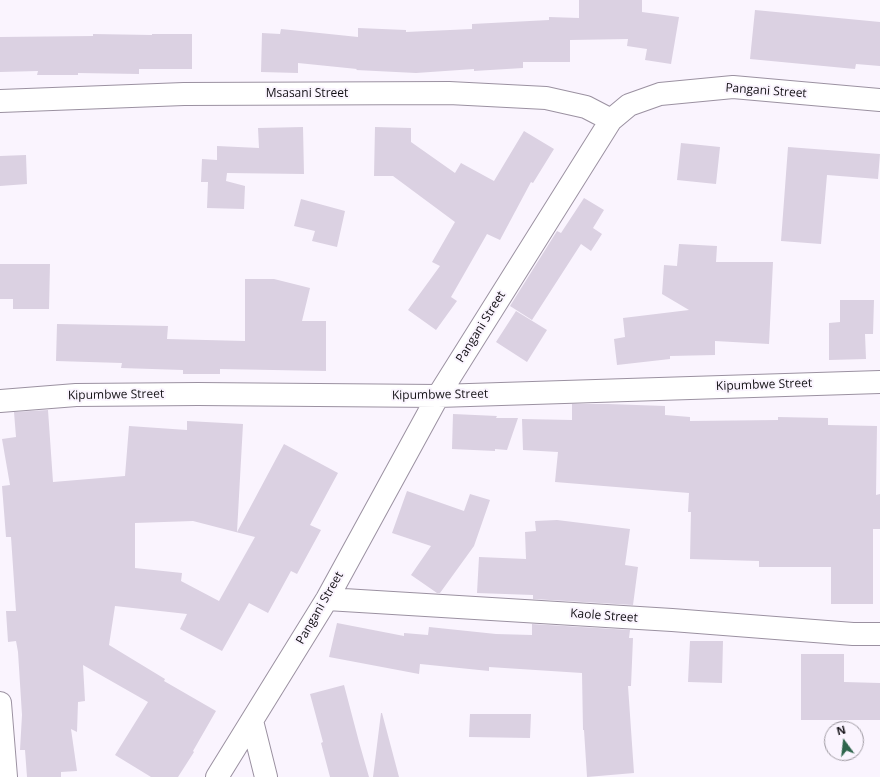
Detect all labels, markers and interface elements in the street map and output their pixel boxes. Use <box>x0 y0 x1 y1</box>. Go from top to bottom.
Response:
street label: Pangani Street <box>725 81 807 101</box>
street label: Msasani Street <box>266 87 348 101</box>
street label: Pangani Street <box>453 289 509 365</box>
street label: Kipumbwe Street <box>716 376 812 394</box>
street label: Kipumbwe Street <box>68 387 164 403</box>
street label: Kipumbwe Street <box>392 387 488 403</box>
street label: Pangani Street <box>293 569 347 647</box>
street label: Kaole Street <box>570 606 638 626</box>
north arrow <box>824 721 864 761</box>
text: N <box>835 721 847 738</box>

